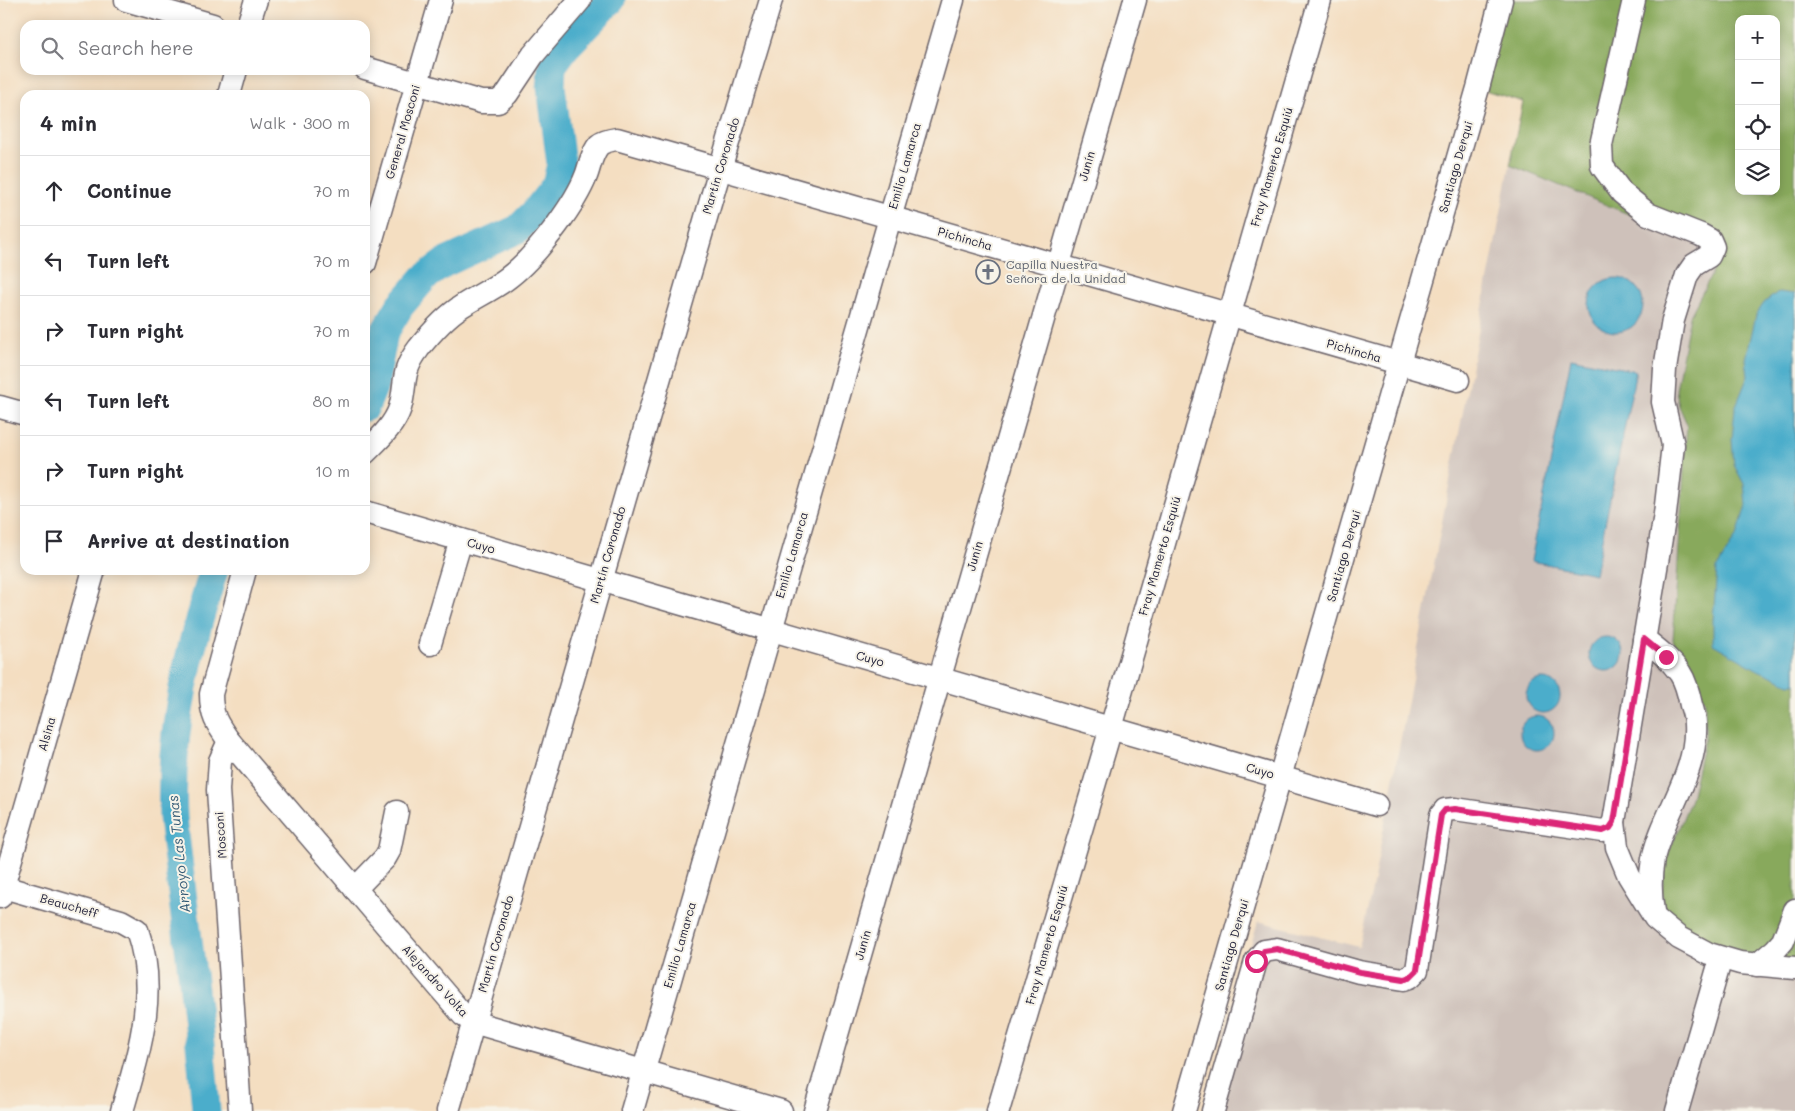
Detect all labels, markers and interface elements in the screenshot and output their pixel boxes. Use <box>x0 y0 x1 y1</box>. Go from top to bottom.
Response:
map controls <box>1735 15 1780 195</box>
button: + <box>1735 15 1780 60</box>
search box <box>20 20 370 75</box>
icon: search <box>38 34 66 62</box>
text: Search here <box>78 35 194 60</box>
button: − <box>1735 60 1780 105</box>
street label: General Mosconi <box>381 83 423 181</box>
street label: Fray Mamerto Esquiú <box>1246 105 1296 228</box>
button: locate <box>1735 105 1780 150</box>
text: 4 min <box>40 109 97 136</box>
text: Walk · 300 m <box>249 112 350 133</box>
street label: Martín Coronado <box>698 115 742 216</box>
street label: Santiago Derqui <box>1434 119 1476 215</box>
street label: Emilio Lamarca <box>884 121 924 211</box>
street label: Junín <box>1074 149 1098 182</box>
button: layers <box>1735 150 1780 195</box>
icon: ahead <box>40 177 68 205</box>
text: Continue <box>87 178 172 203</box>
text: 70 m <box>313 180 350 201</box>
street label: Pichincha <box>936 223 995 254</box>
icon: left <box>40 247 68 275</box>
text: Turn left <box>87 248 170 273</box>
text: 70 m <box>313 250 350 271</box>
place label: Capilla Nuestra Señora de la Unidad <box>1006 256 1126 286</box>
church icon: Capilla Nuestra Señora de la Unidad <box>975 259 1001 285</box>
icon: right <box>40 317 68 345</box>
text: Turn right <box>87 318 184 343</box>
text: 70 m <box>313 320 350 341</box>
street label: Pichincha <box>1325 335 1384 366</box>
icon: left <box>40 387 68 415</box>
text: Turn left <box>87 388 170 413</box>
text: 80 m <box>313 390 350 411</box>
icon: right <box>40 457 68 485</box>
text: Turn right <box>87 458 184 483</box>
text: 10 m <box>315 460 350 481</box>
street label: Fray Mamerto Esquiú <box>1134 494 1184 617</box>
street label: Martín Coronado <box>586 504 629 605</box>
street label: Santiago Derqui <box>1322 508 1364 604</box>
street label: Emilio Lamarca <box>771 510 811 600</box>
icon: arrive <box>40 527 68 555</box>
text: Arrive at destination <box>87 528 290 553</box>
street label: Cuyo <box>465 533 497 557</box>
street label: Junín <box>962 539 986 572</box>
street label: Cuyo <box>854 646 886 670</box>
route end <box>1655 646 1678 669</box>
street label: Alsina <box>34 715 59 753</box>
street label: Cuyo <box>1244 758 1276 782</box>
water label: Arroyo Las Tunas <box>163 794 194 914</box>
street label: Mosconi <box>210 811 230 859</box>
street label: Fray Mamerto Esquiú <box>1021 883 1071 1006</box>
street label: Beaucheff <box>38 889 100 921</box>
street label: Martín Coronado <box>474 893 517 994</box>
street label: Santiago Derqui <box>1210 897 1252 993</box>
street label: Emilio Lamarca <box>659 900 699 990</box>
street label: Junín <box>850 928 874 961</box>
street label: Alejandro Volta <box>399 941 472 1020</box>
route start <box>1245 950 1268 973</box>

